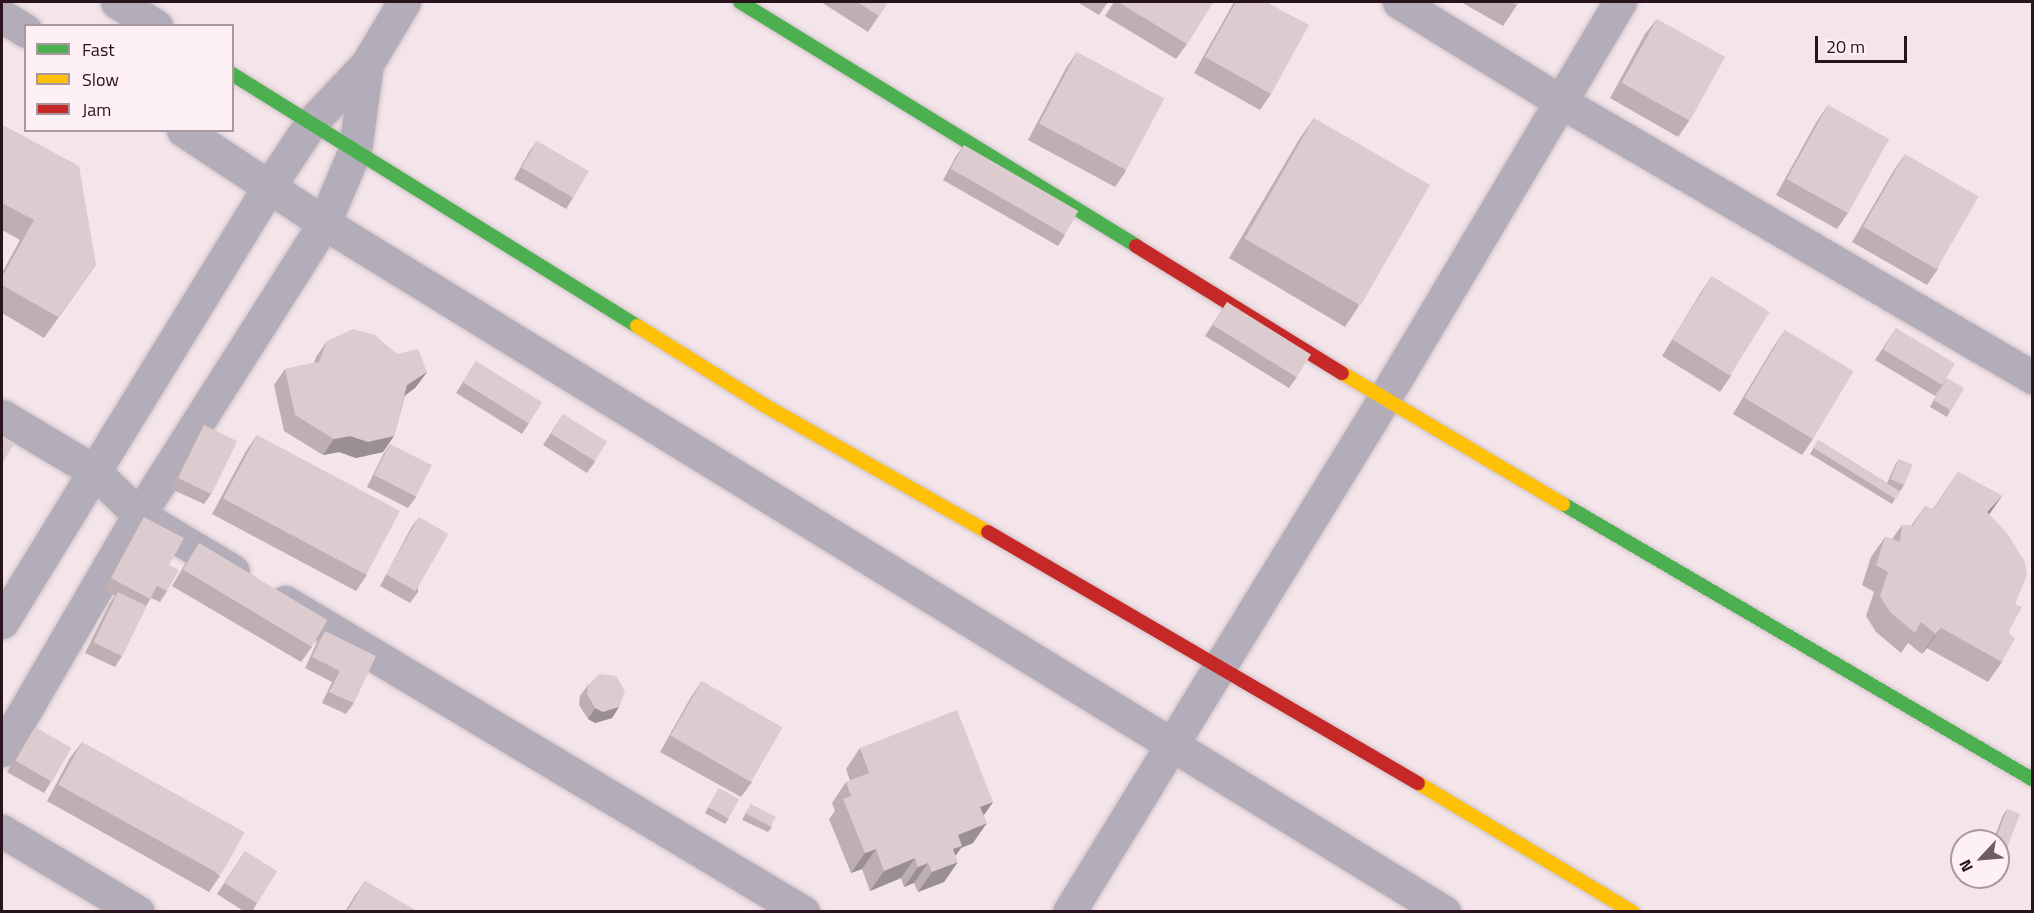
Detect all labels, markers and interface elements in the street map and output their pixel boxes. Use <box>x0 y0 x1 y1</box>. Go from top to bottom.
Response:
legend <box>24 24 234 132</box>
scale bar <box>1818 24 1910 62</box>
text: 20 m <box>1826 33 1865 60</box>
text: Fast <box>82 36 115 63</box>
text: Slow <box>82 66 119 93</box>
text: Jam <box>82 96 111 123</box>
north arrow <box>1950 829 2010 889</box>
text: N <box>1952 856 1979 876</box>

